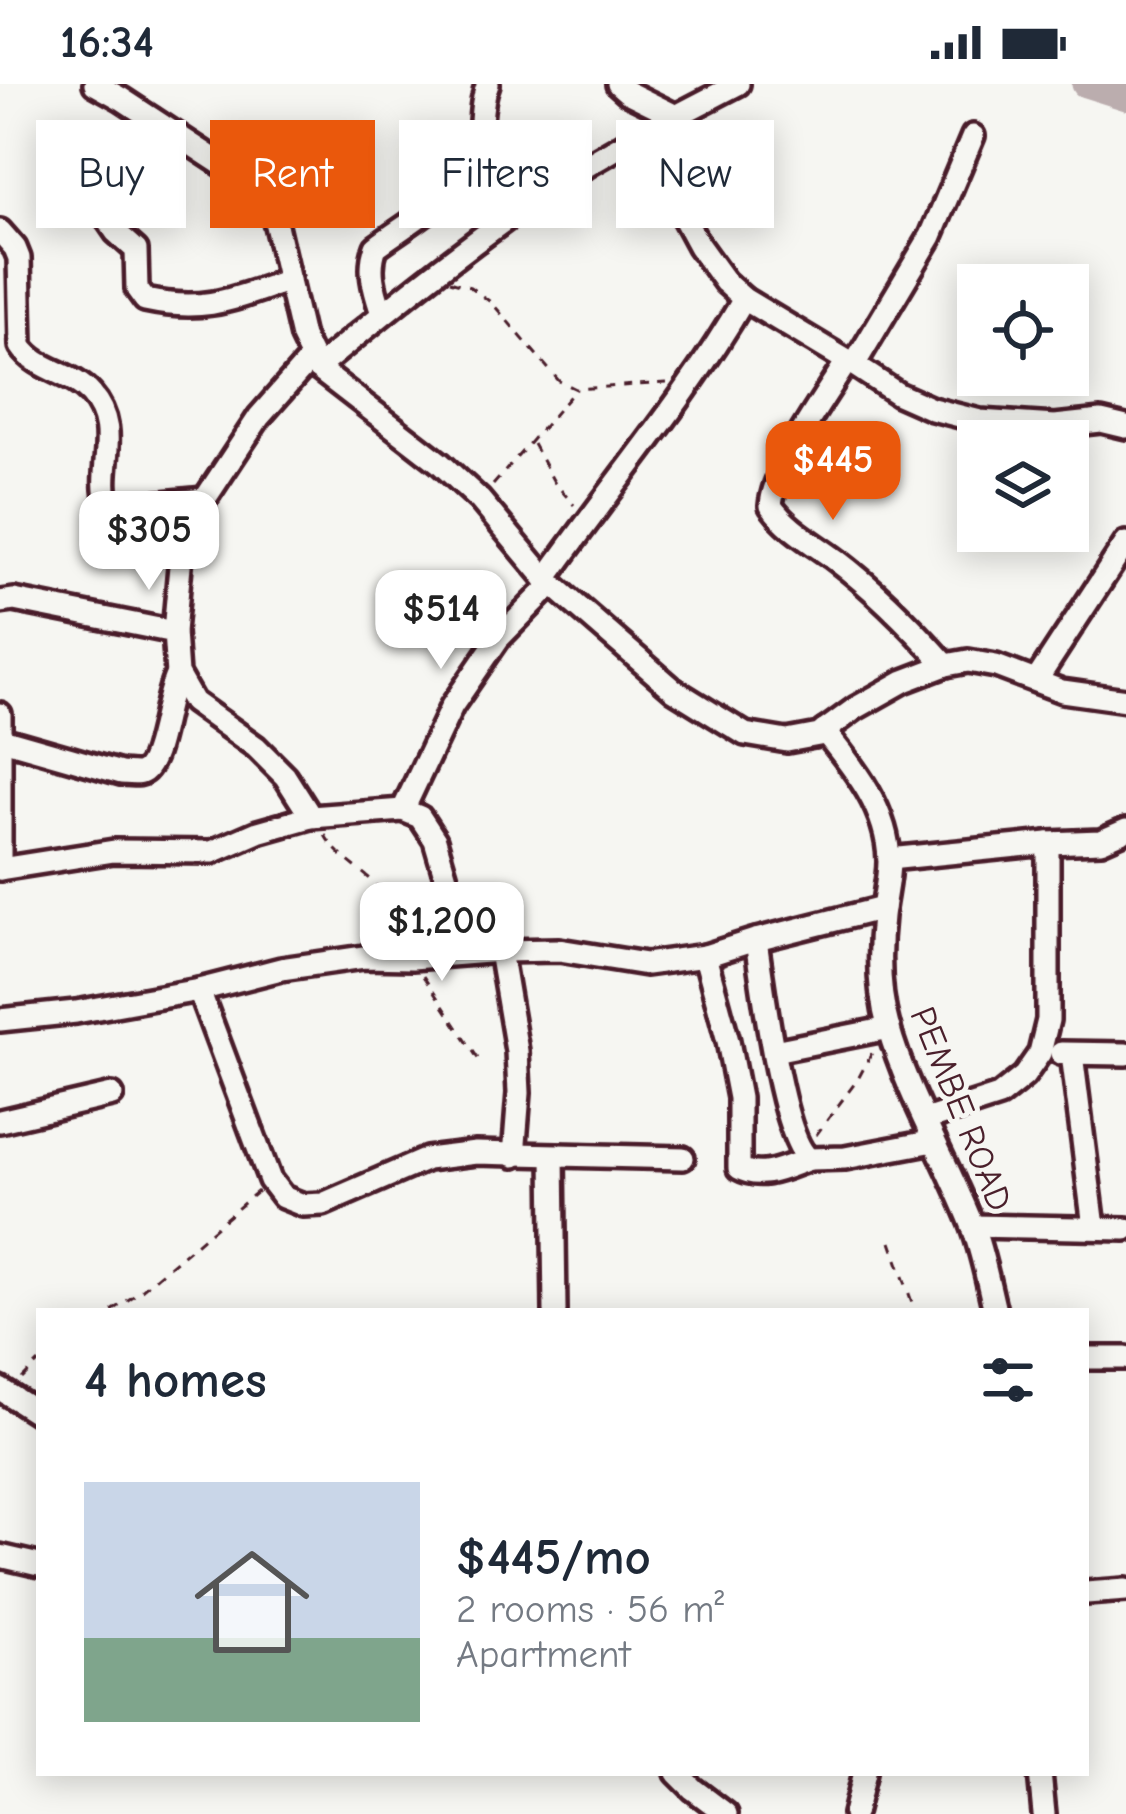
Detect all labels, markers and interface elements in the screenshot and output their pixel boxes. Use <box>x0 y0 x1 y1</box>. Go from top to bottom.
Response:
text: 16:34 <box>60 16 154 68</box>
chip: Buy <box>36 120 186 228</box>
chip: Rent <box>210 120 375 228</box>
chip: Filters <box>399 120 592 228</box>
chip: New <box>616 120 774 228</box>
map controls <box>957 264 1089 552</box>
button: locate <box>957 264 1089 396</box>
button: layers <box>957 420 1089 552</box>
pin: $445 <box>762 421 904 523</box>
text: $445 <box>793 437 873 482</box>
pin: $305 <box>78 491 220 593</box>
text: $305 <box>106 507 192 552</box>
pin: $514 <box>370 570 512 672</box>
text: $514 <box>402 586 480 631</box>
pin: $1,200 <box>344 882 540 984</box>
text: $1,200 <box>387 898 497 943</box>
street label: PEMBE ROAD <box>901 1001 1021 1217</box>
icon: filters <box>975 1347 1041 1413</box>
text: 4 homes <box>84 1351 267 1410</box>
text: $445/mo <box>456 1528 651 1587</box>
icon: home <box>180 1530 324 1674</box>
text: 2 rooms · 56 m² <box>456 1587 724 1632</box>
text: Apartment <box>456 1632 631 1677</box>

